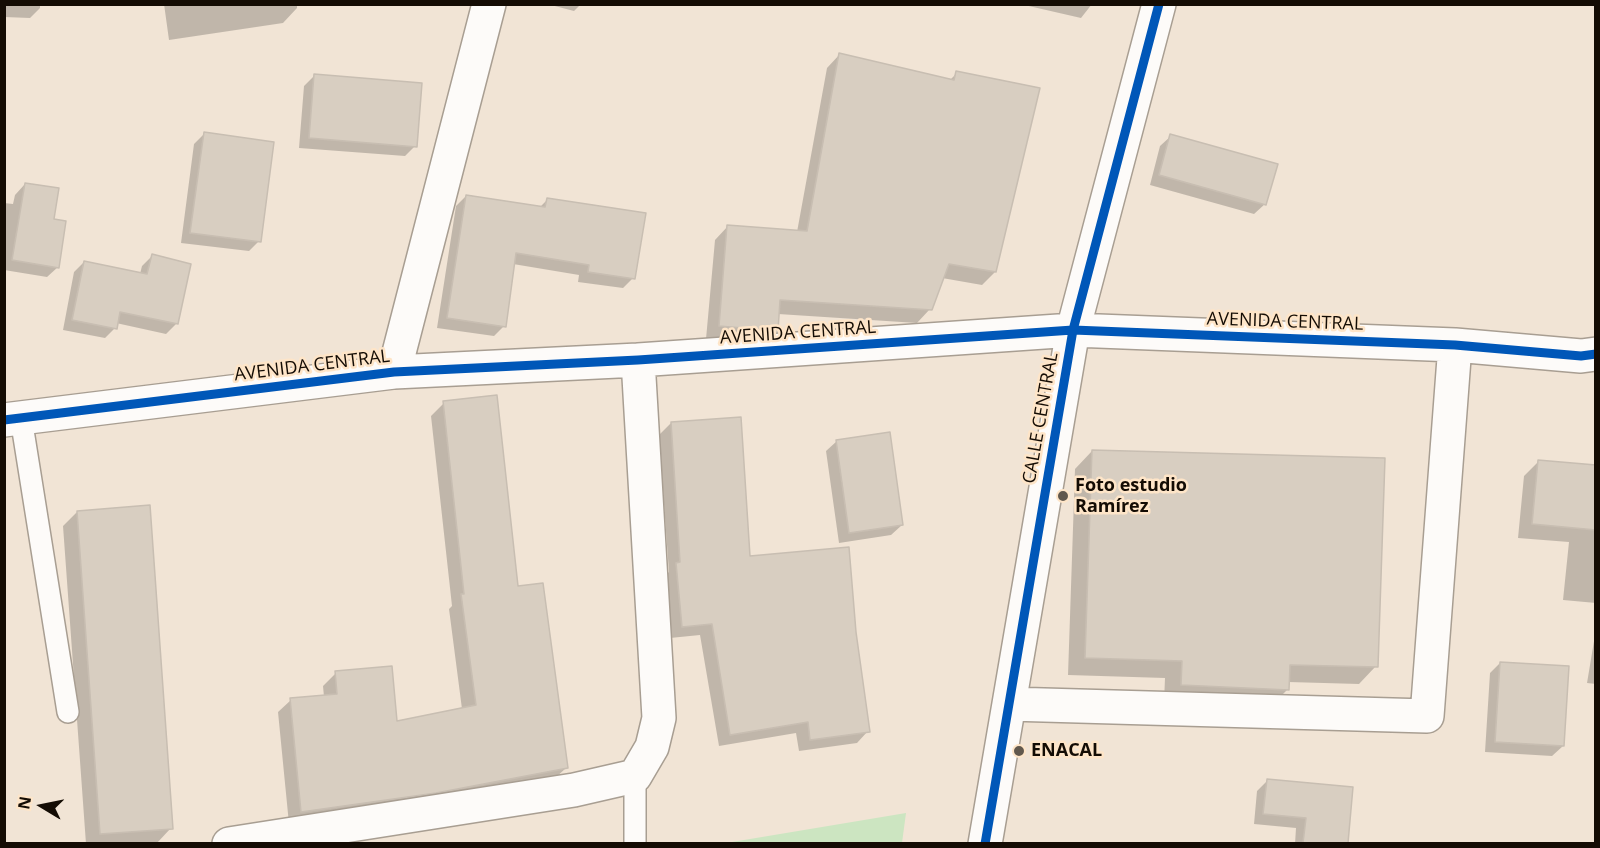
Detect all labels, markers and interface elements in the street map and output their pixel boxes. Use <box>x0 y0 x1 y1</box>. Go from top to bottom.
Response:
street label: AVENIDA CENTRAL <box>1206 308 1364 336</box>
street label: AVENIDA CENTRAL <box>719 317 877 349</box>
street label: AVENIDA CENTRAL <box>233 346 391 386</box>
street label: CALLE CENTRAL <box>1019 351 1063 485</box>
place label: Foto estudio Ramírez <box>1075 475 1187 518</box>
marker: Foto estudio Ramírez <box>1056 489 1070 503</box>
place label: ENACAL <box>1031 740 1102 762</box>
marker: ENACAL <box>1012 744 1026 758</box>
north arrow <box>12 776 72 836</box>
text: N <box>12 795 36 811</box>

